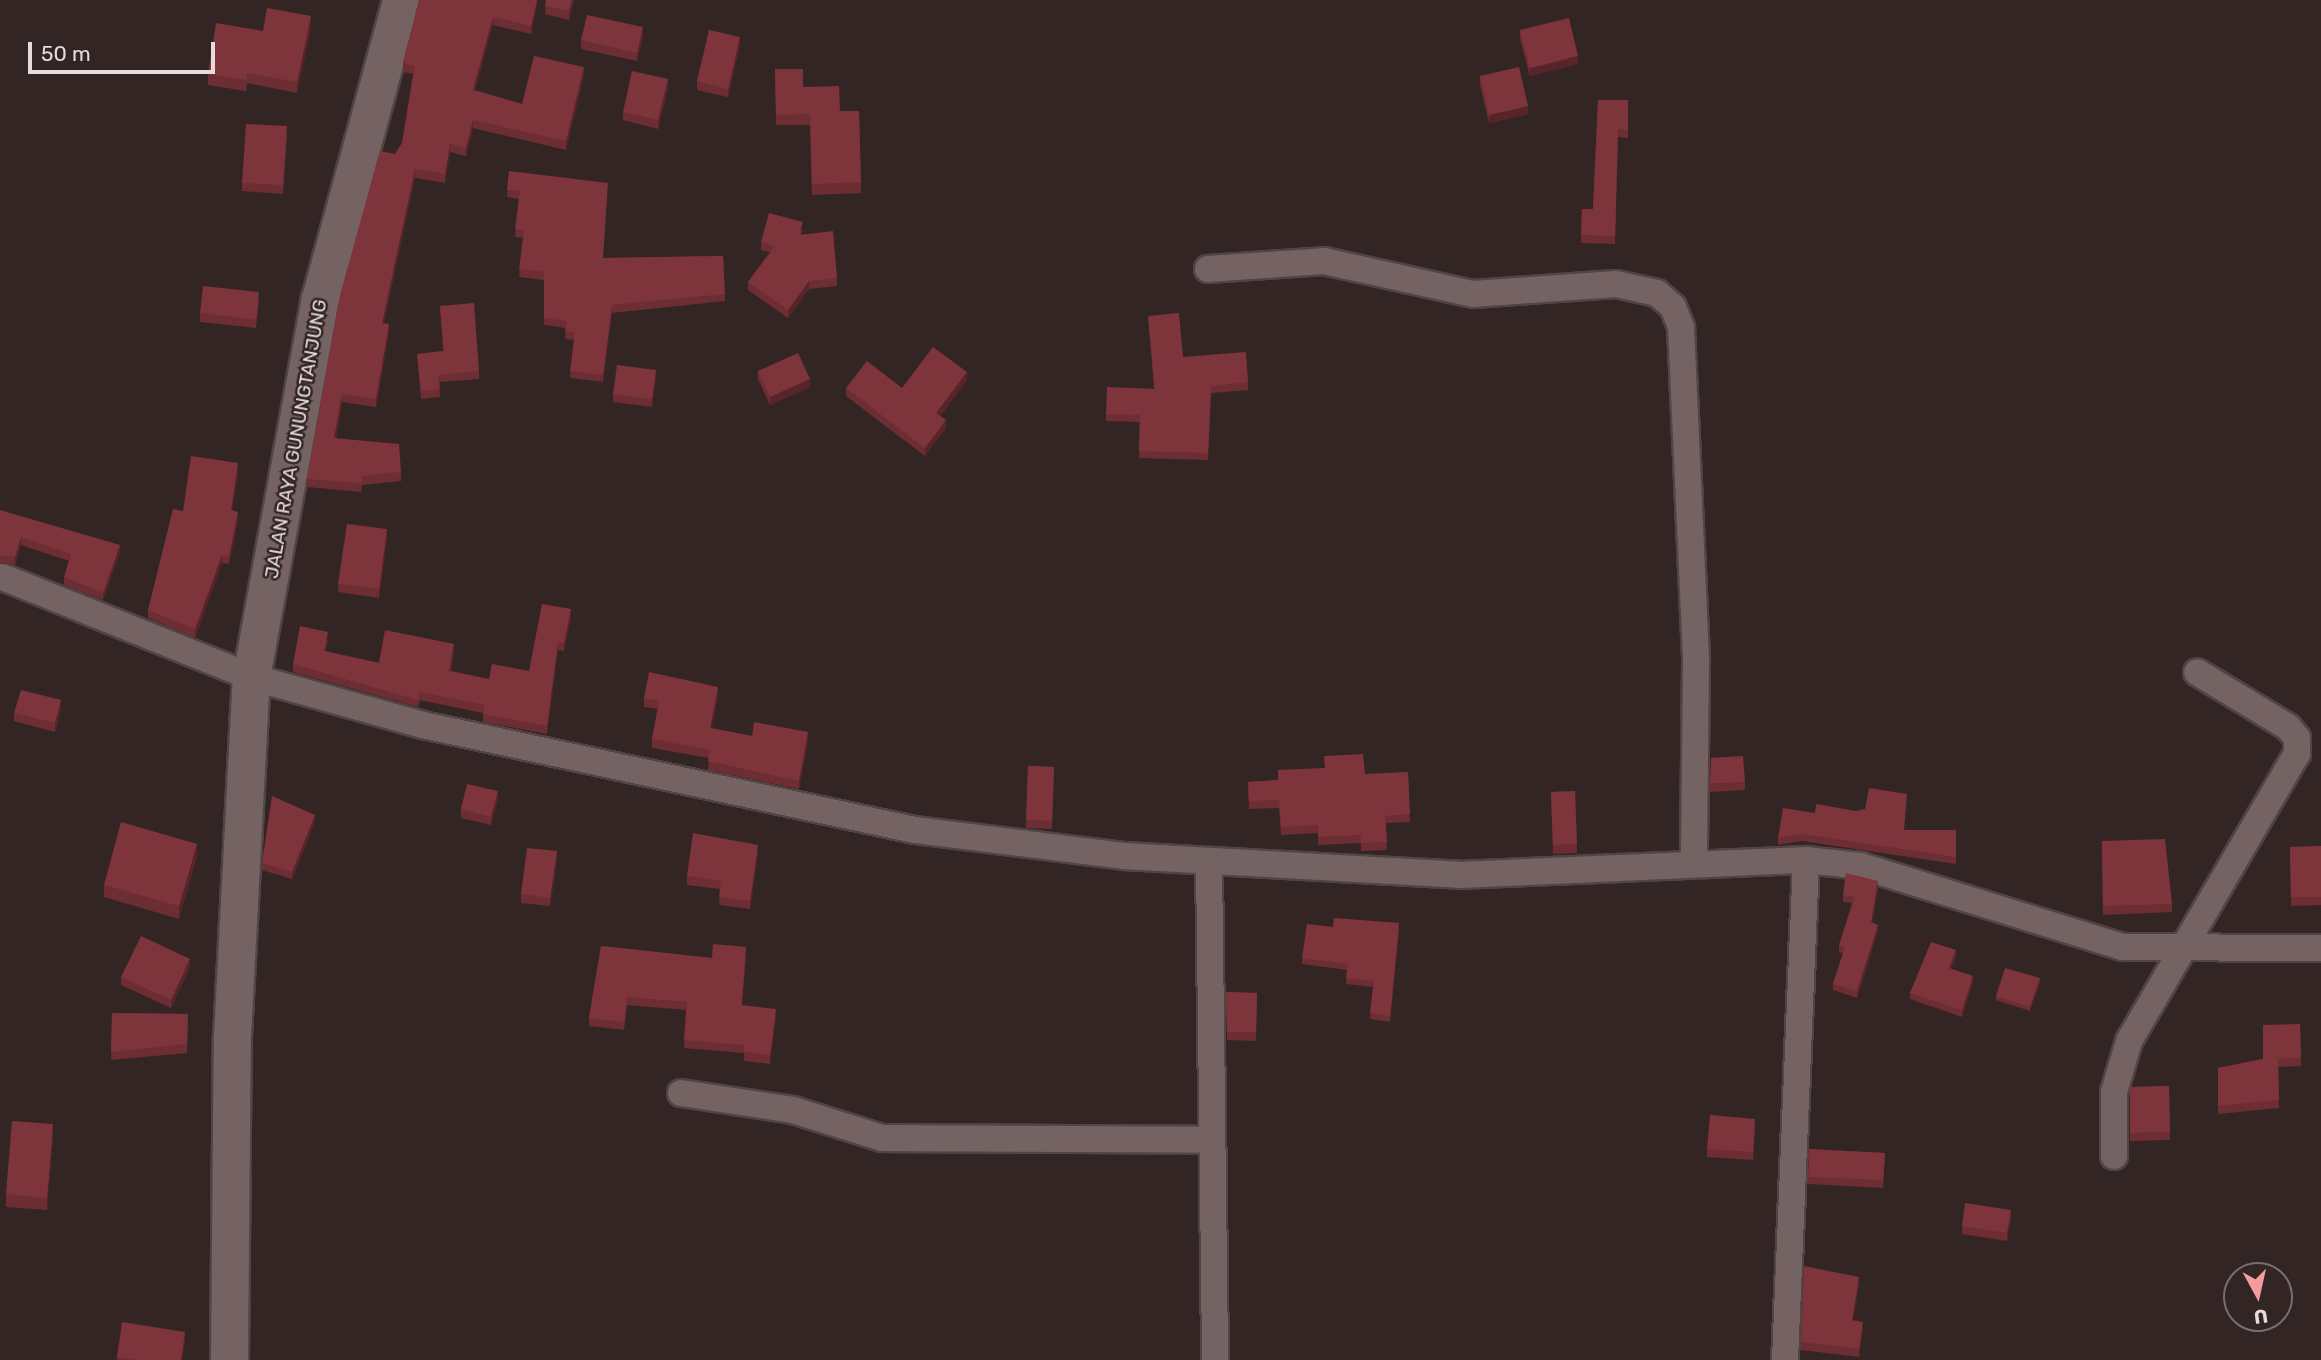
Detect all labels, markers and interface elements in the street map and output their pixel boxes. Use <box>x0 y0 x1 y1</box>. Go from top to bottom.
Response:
scale bar <box>32 28 219 72</box>
text: 50 m <box>41 41 91 66</box>
street label: JALAN RAYA GUNUNGTANJUNG <box>260 297 332 581</box>
north arrow <box>2223 1262 2293 1332</box>
text: U <box>2252 1304 2269 1329</box>

